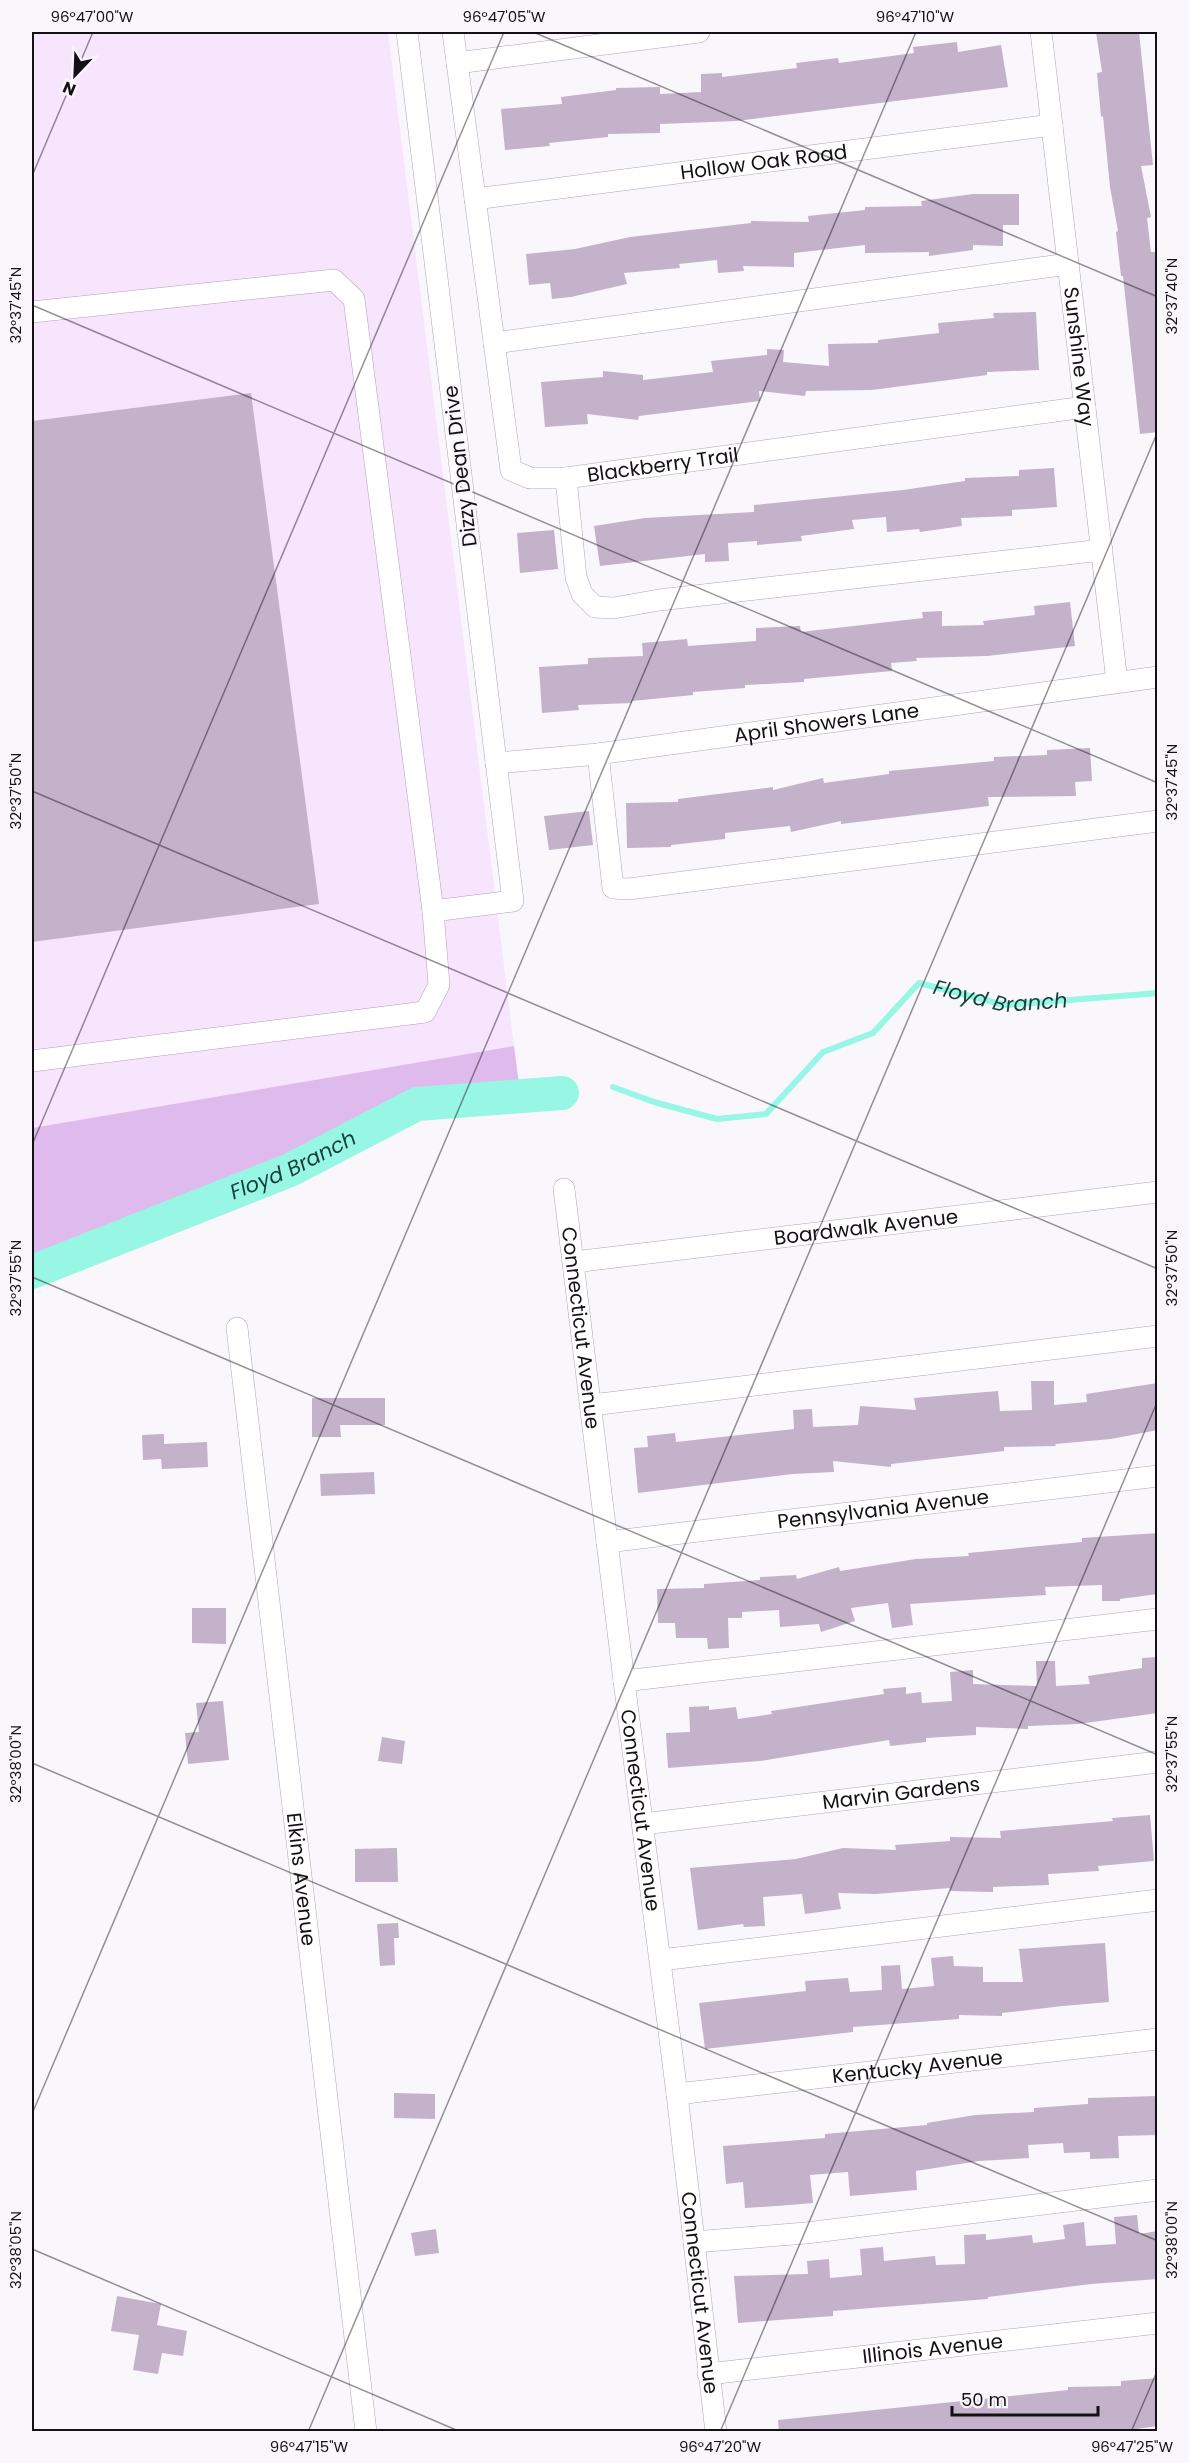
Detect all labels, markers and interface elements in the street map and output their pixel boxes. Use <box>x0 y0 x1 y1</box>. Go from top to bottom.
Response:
text: 96°47'00"W <box>51 6 134 27</box>
text: 96°47'05"W <box>463 6 546 27</box>
text: 96°47'10"W <box>876 6 955 27</box>
north arrow <box>45 45 105 105</box>
text: N <box>59 75 79 101</box>
street label: Hollow Oak Road <box>679 137 849 187</box>
text: 32°37'40"N <box>1161 258 1182 334</box>
text: 32°37'45"N <box>5 267 26 343</box>
street label: Sunshine Way <box>1057 285 1101 428</box>
street label: Dizzy Dean Drive <box>436 384 484 548</box>
street label: Blackberry Trail <box>585 441 740 489</box>
street label: April Showers Lane <box>732 696 921 749</box>
text: 32°37'45"N <box>1161 744 1182 820</box>
text: 32°37'50"N <box>5 753 26 829</box>
water label: Floyd Branch <box>930 972 1068 1019</box>
water label: Floyd Branch <box>225 1123 361 1206</box>
street label: Boardwalk Avenue <box>772 1202 960 1252</box>
street label: Connecticut Avenue <box>555 1225 607 1431</box>
text: 32°37'50"N <box>1161 1230 1182 1306</box>
text: 32°37'55"N <box>5 1240 26 1316</box>
street label: Pennsylvania Avenue <box>776 1482 990 1535</box>
street label: Connecticut Avenue <box>614 1708 667 1913</box>
text: 32°37'55"N <box>1161 1716 1182 1792</box>
text: 32°38'00"N <box>5 1725 26 1803</box>
street label: Marvin Gardens <box>821 1770 981 1816</box>
street label: Elkins Avenue <box>280 1811 323 1948</box>
street label: Kentucky Avenue <box>831 2043 1004 2090</box>
street label: Connecticut Avenue <box>674 2190 725 2395</box>
text: 32°38'00"N <box>1161 2201 1182 2279</box>
text: 32°38'05"N <box>5 2211 26 2289</box>
street label: Illinois Avenue <box>861 2327 1004 2370</box>
scale bar <box>952 2379 1098 2417</box>
text: 50 m <box>961 2387 1007 2412</box>
text: 96°47'15"W <box>270 2436 349 2457</box>
text: 96°47'20"W <box>679 2436 761 2457</box>
text: 96°47'25"W <box>1091 2436 1173 2457</box>

